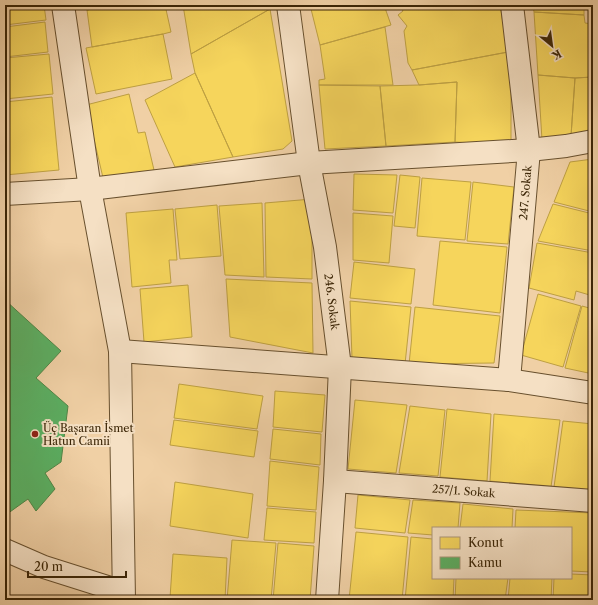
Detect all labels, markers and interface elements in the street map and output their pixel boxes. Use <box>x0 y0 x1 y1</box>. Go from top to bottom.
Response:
north arrow <box>532 26 572 66</box>
text: K <box>549 46 564 64</box>
street label: 247. Sokak <box>516 164 535 221</box>
street label: 246. Sokak <box>321 273 342 331</box>
place label: Üç Başaran İsmet Hatun Camii <box>43 420 134 448</box>
marker: Üç Başaran İsmet Hatun Camii <box>30 429 40 439</box>
street label: 257/1. Sokak <box>431 482 496 500</box>
legend <box>432 527 572 579</box>
text: Konut <box>468 535 504 550</box>
scale bar <box>28 553 126 579</box>
text: Kamu <box>468 555 503 570</box>
text: 20 m <box>34 559 63 574</box>

